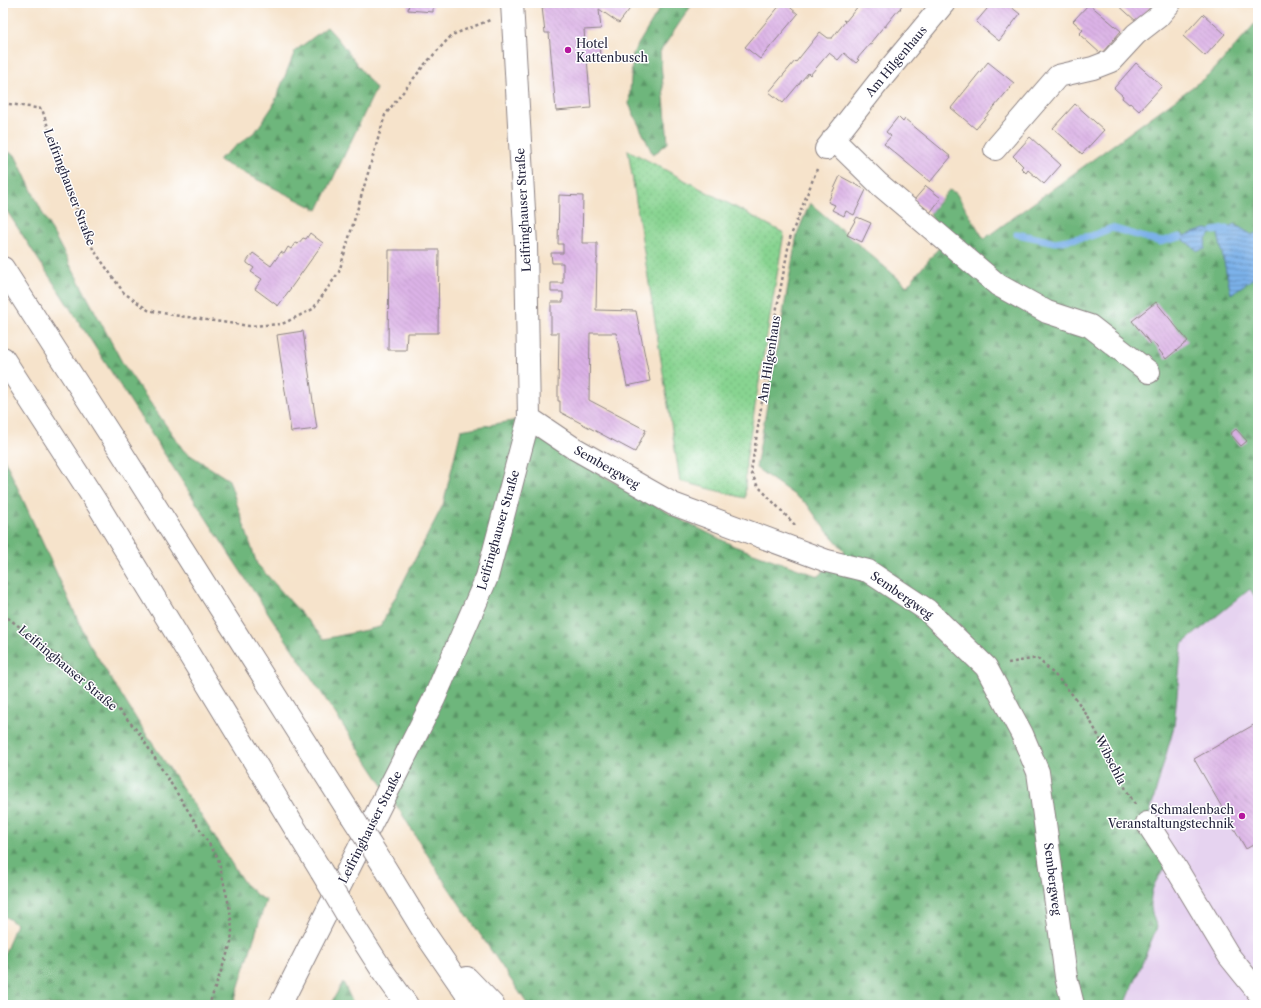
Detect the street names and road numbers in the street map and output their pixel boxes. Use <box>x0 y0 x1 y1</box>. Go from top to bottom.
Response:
street label: Am Hilgenhaus <box>861 23 930 100</box>
street label: Leifringhauser Straße <box>41 126 99 248</box>
street label: Leifringhauser Straße <box>512 147 534 272</box>
street label: Am Hilgenhaus <box>755 314 783 404</box>
street label: Sembergweg <box>572 442 643 492</box>
street label: Leifringhauser Straße <box>474 468 522 592</box>
street label: Sembergweg <box>868 568 937 622</box>
street label: Leifringhauser Straße <box>16 622 121 714</box>
street label: Wibschla <box>1092 732 1130 788</box>
street label: Leifringhauser Straße <box>335 768 405 886</box>
street label: Sembergweg <box>1041 842 1065 917</box>

